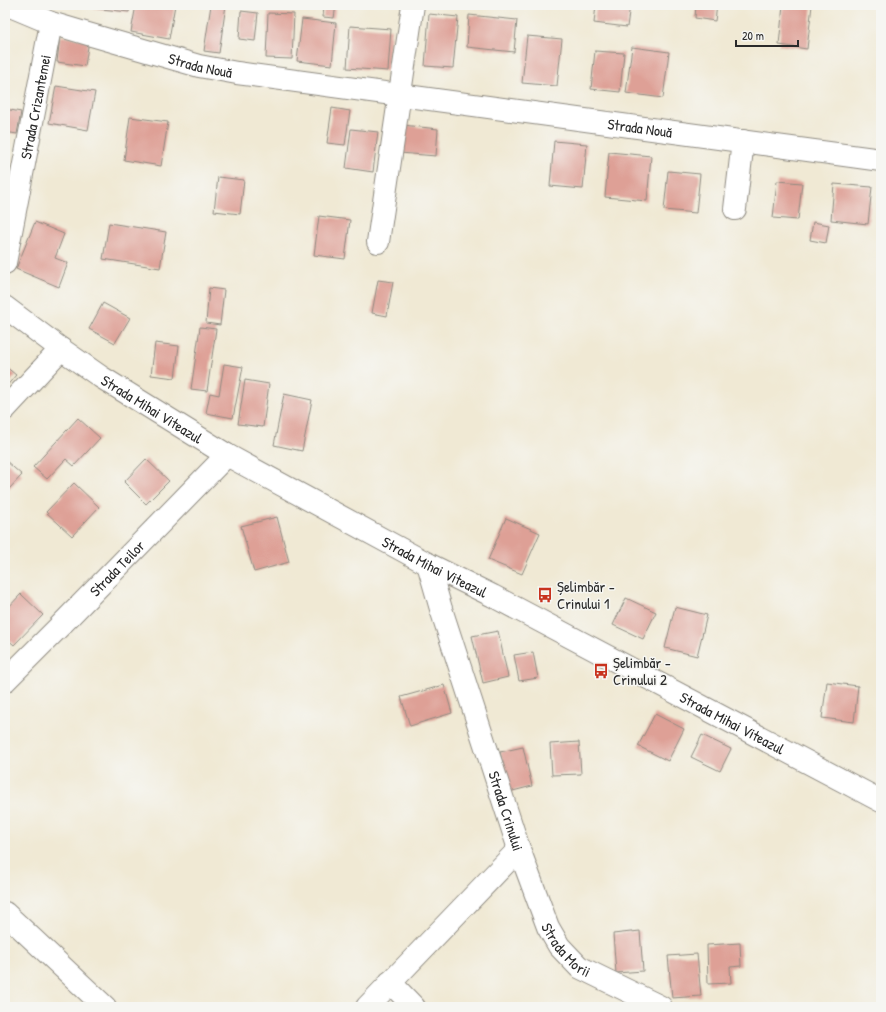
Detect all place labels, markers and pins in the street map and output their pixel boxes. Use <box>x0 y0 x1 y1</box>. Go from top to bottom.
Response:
place label: Șelimbăr - Crinului 1 <box>557 576 615 614</box>
bus stop icon: Șelimbăr - Crinului 1 <box>536 586 554 604</box>
place label: Șelimbăr - Crinului 2 <box>613 652 671 690</box>
bus stop icon: Șelimbăr - Crinului 2 <box>592 662 610 680</box>

